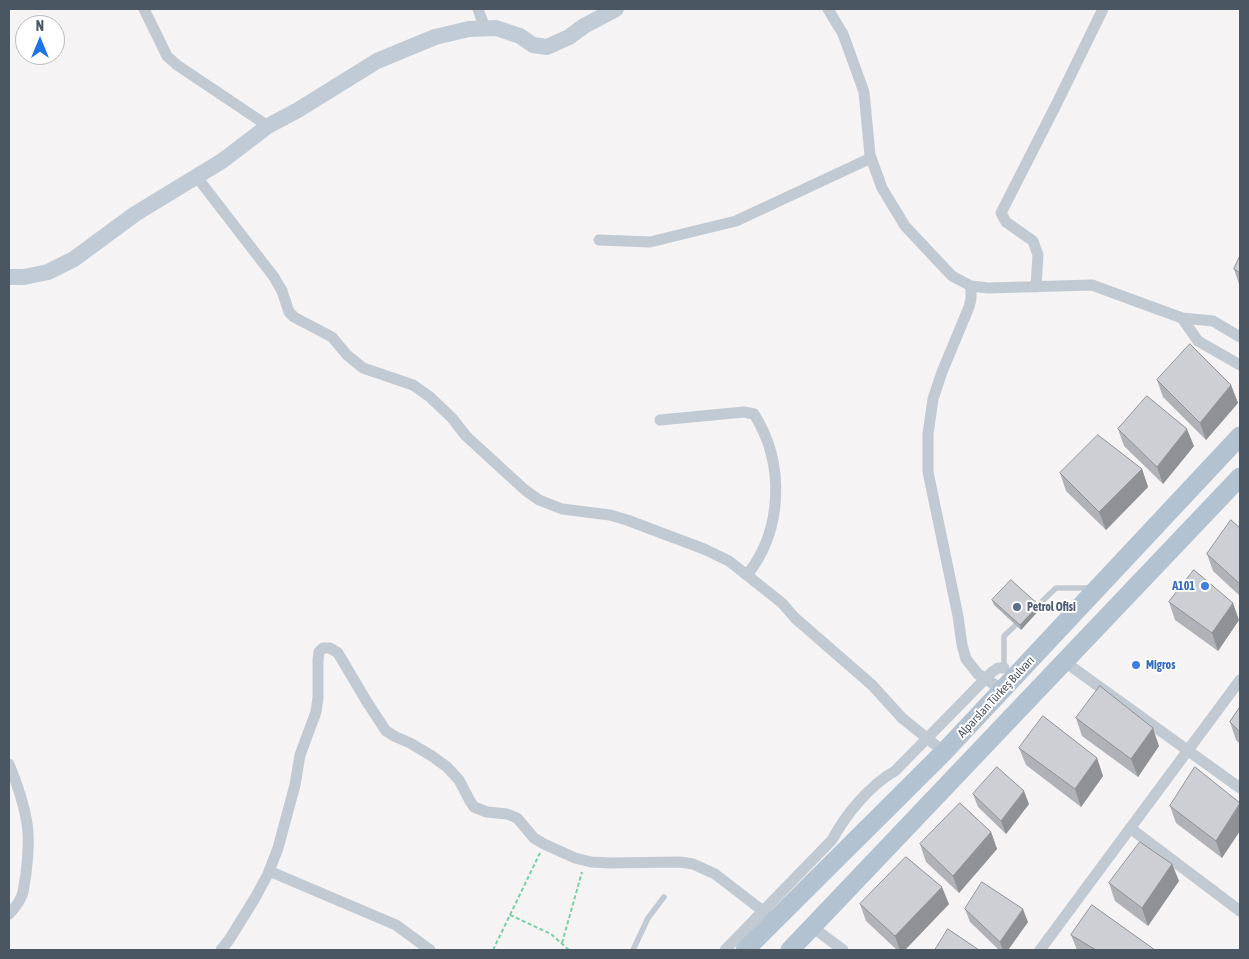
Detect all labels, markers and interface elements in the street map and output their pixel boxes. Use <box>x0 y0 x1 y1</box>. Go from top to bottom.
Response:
north arrow <box>15 15 65 65</box>
text: N <box>36 18 44 34</box>
place label: A101 <box>1172 579 1195 593</box>
marker: A101 <box>1199 580 1211 592</box>
place label: Petrol Ofisi <box>1027 600 1076 614</box>
marker: Petrol Ofisi <box>1011 601 1023 613</box>
street label: Alparslan Türkeş Bulvarı <box>955 653 1037 741</box>
place label: Migros <box>1146 658 1175 672</box>
marker: Migros <box>1130 659 1142 671</box>

